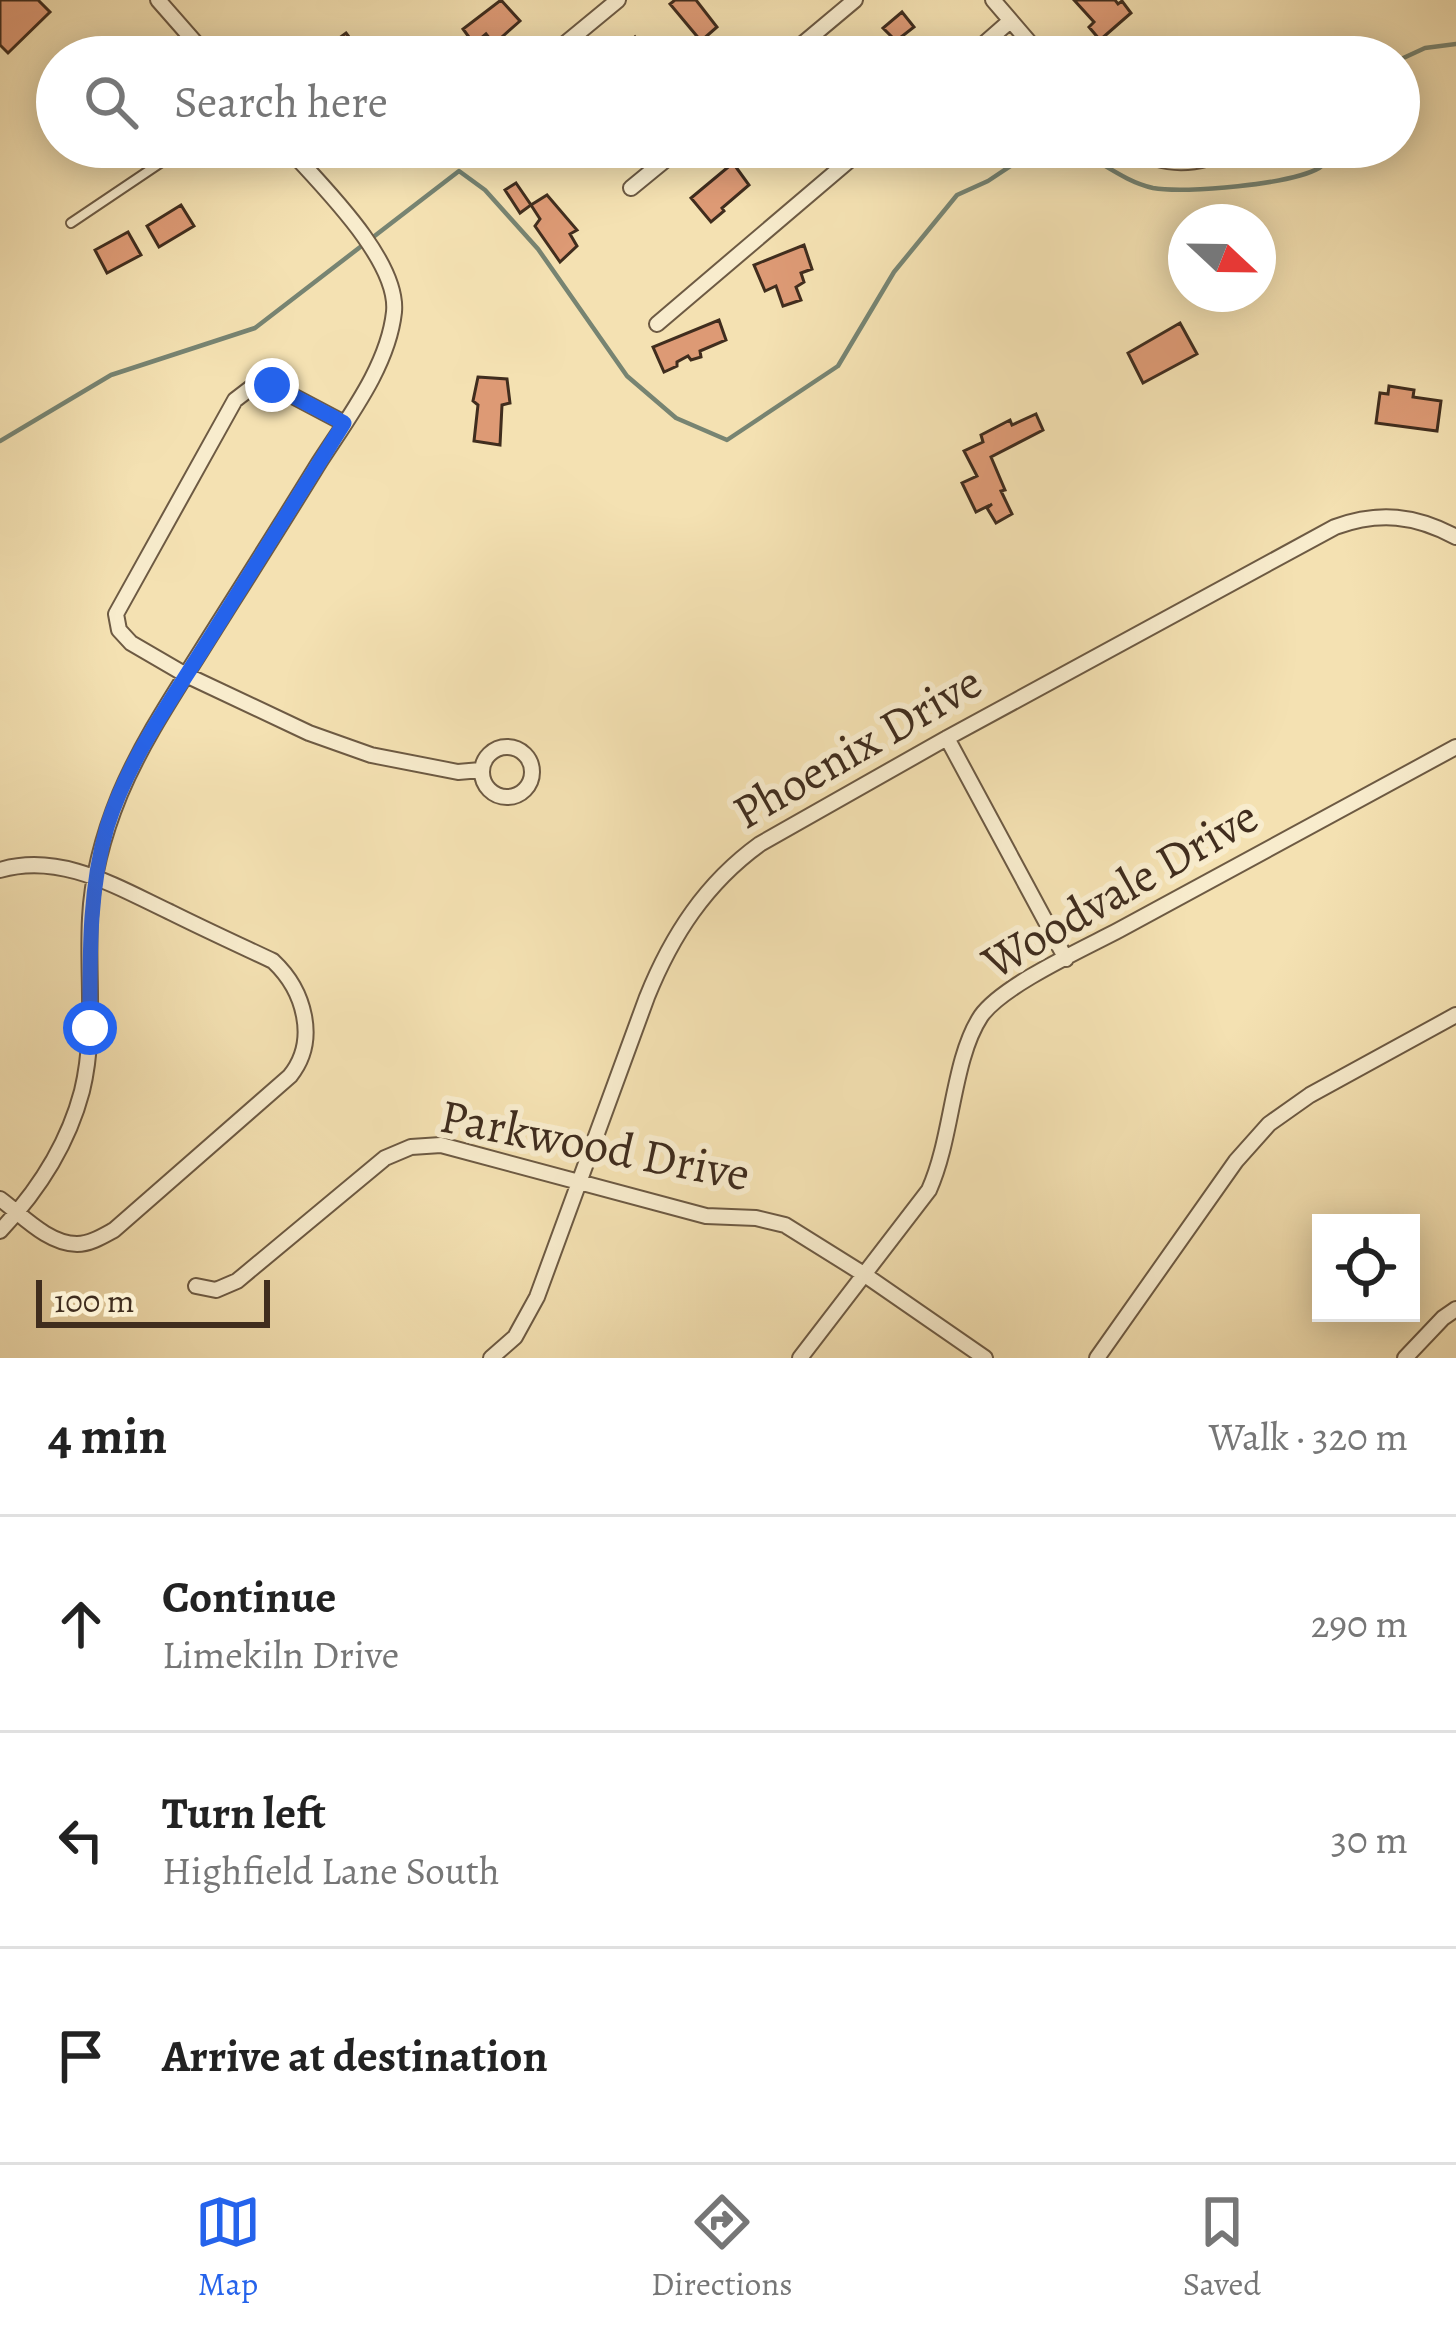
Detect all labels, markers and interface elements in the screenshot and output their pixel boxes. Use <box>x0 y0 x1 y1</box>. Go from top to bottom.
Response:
search box <box>36 36 1420 168</box>
icon: search <box>78 69 144 135</box>
text: Search here <box>174 71 388 133</box>
north arrow <box>1168 204 1276 312</box>
route end <box>245 358 299 412</box>
street label: Phoenix Drive <box>720 649 994 845</box>
street label: Woodvale Drive <box>969 783 1270 995</box>
route start <box>63 1001 117 1055</box>
street label: Parkwood Drive <box>435 1083 755 1207</box>
map controls <box>1312 1214 1420 1322</box>
button: locate <box>1312 1214 1420 1322</box>
scale bar <box>36 1274 270 1327</box>
text: 100 m <box>54 1278 134 1323</box>
text: 4 min <box>48 1401 167 1471</box>
text: Walk · 320 m <box>1209 1410 1408 1463</box>
text: Continue <box>162 1566 336 1628</box>
icon: ahead <box>48 1591 114 1657</box>
text: 290 m <box>1311 1597 1408 1650</box>
text: Limekiln Drive <box>162 1628 399 1681</box>
text: Turn left <box>162 1782 326 1844</box>
icon: left <box>48 1807 114 1873</box>
text: 30 m <box>1331 1813 1408 1866</box>
text: Highfield Lane South <box>162 1844 500 1897</box>
icon: arrive <box>48 2023 114 2089</box>
text: Arrive at destination <box>162 2025 548 2087</box>
tab: Map <box>195 2189 261 2306</box>
tab: Directions <box>651 2189 793 2306</box>
tab: Saved <box>1183 2189 1261 2306</box>

